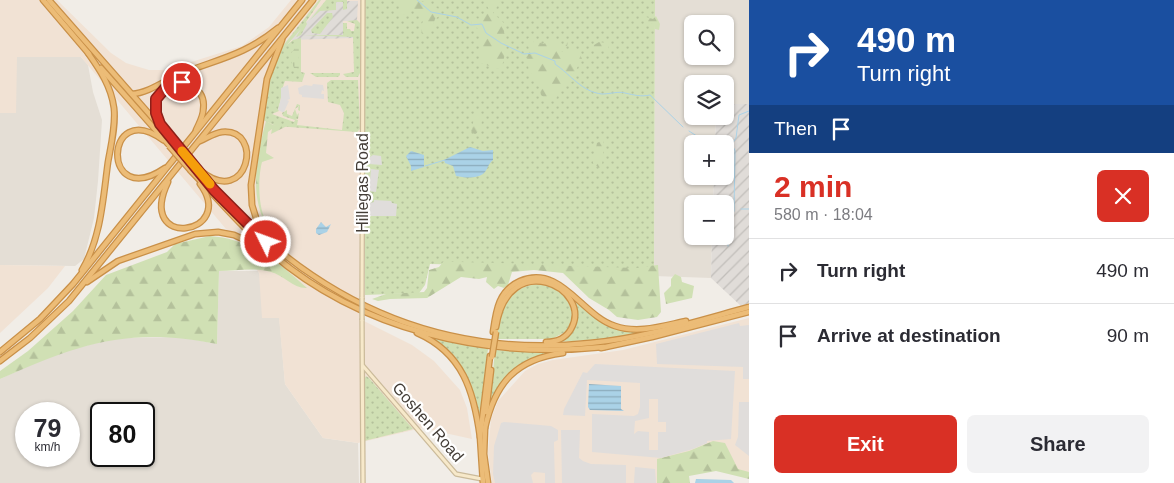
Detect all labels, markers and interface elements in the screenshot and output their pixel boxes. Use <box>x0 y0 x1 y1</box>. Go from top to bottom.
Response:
map controls <box>684 15 734 245</box>
button: search <box>684 15 734 65</box>
icon: right <box>774 20 839 85</box>
text: 490 m <box>857 20 956 59</box>
pin <box>161 61 203 103</box>
text: Turn right <box>857 61 950 86</box>
icon: arrive <box>168 68 196 96</box>
button: layers <box>684 75 734 125</box>
icon: arrive <box>827 115 855 143</box>
text: Then <box>774 118 817 139</box>
street label: Hillegas Road <box>354 133 371 233</box>
button: + <box>684 135 734 185</box>
text: 2 min <box>774 170 852 203</box>
button: close <box>1097 170 1149 222</box>
button: − <box>684 195 734 245</box>
text: 580 m · 18:04 <box>774 206 873 223</box>
position arrow <box>239 215 291 267</box>
icon: right <box>774 257 802 285</box>
text: Turn right <box>817 260 905 281</box>
text: 490 m <box>1096 260 1149 281</box>
icon: arrive <box>774 322 802 350</box>
text: Arrive at destination <box>817 325 1001 346</box>
text: 90 m <box>1107 325 1149 346</box>
street label: Goshen Road <box>389 379 467 465</box>
speed limit sign: 80 <box>90 402 155 467</box>
text: 79 <box>34 414 61 442</box>
button: Exit <box>774 415 957 473</box>
button: Share <box>967 415 1149 473</box>
text: km/h <box>34 440 61 454</box>

